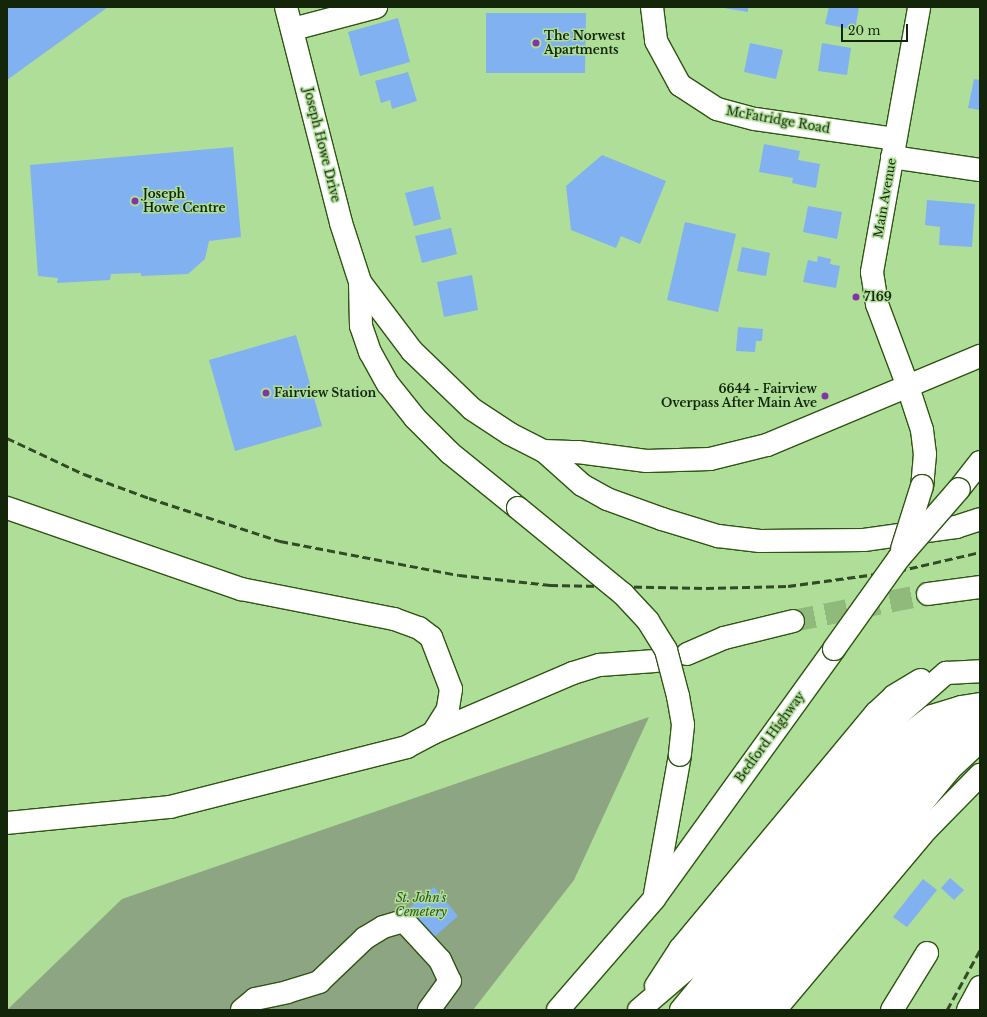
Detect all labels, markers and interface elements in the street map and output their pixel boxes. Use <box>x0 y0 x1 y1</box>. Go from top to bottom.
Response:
scale bar <box>843 16 910 42</box>
text: 20 m <box>848 23 880 38</box>
place label: The Norwest Apartments <box>544 29 625 57</box>
marker: The Norwest Apartments <box>531 38 541 48</box>
street label: Joseph Howe Drive <box>301 86 343 204</box>
street label: McFatridge Road <box>725 104 831 136</box>
street label: Main Avenue <box>871 157 899 239</box>
place label: Joseph Howe Centre <box>143 187 226 215</box>
marker: Joseph Howe Centre <box>130 196 140 206</box>
place label: 7169 <box>864 290 892 304</box>
marker: 7169 <box>851 292 861 302</box>
place label: 6644 - Fairview Overpass After Main Ave <box>660 382 817 410</box>
place label: Fairview Station <box>274 386 377 400</box>
marker: Fairview Station <box>261 388 271 398</box>
marker: 6644 - Fairview Overpass After Main Ave <box>820 391 830 401</box>
street label: Bedford Highway <box>732 689 808 785</box>
park label: St. John's Cemetery <box>395 891 447 919</box>

